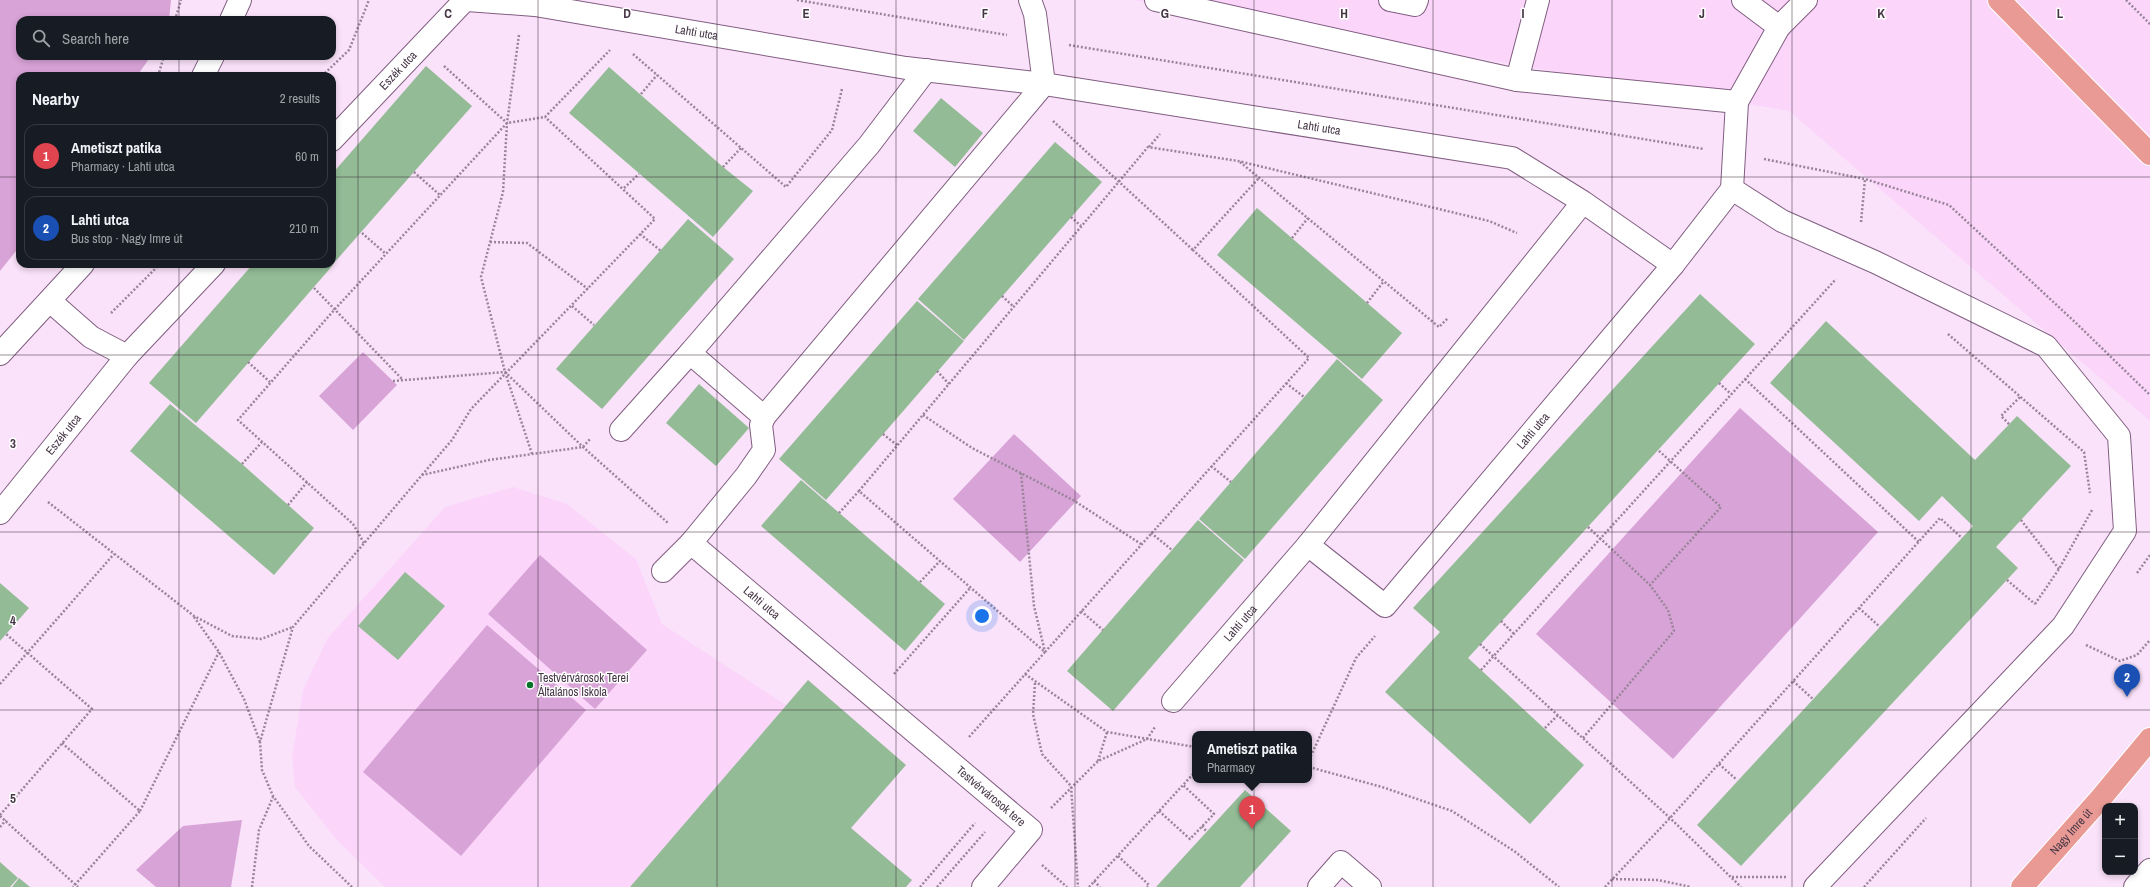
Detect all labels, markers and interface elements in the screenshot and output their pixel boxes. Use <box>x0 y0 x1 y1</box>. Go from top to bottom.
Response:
text: C <box>444 5 452 22</box>
text: D <box>623 5 631 22</box>
text: E <box>802 5 810 22</box>
text: F <box>982 5 989 22</box>
text: G <box>1161 5 1169 22</box>
text: H <box>1340 5 1348 22</box>
text: I <box>1522 5 1525 22</box>
text: J <box>1699 5 1705 22</box>
text: K <box>1877 5 1885 22</box>
text: L <box>2057 5 2064 22</box>
search box <box>16 16 336 60</box>
street label: Lahti utca <box>674 21 720 44</box>
icon: search <box>30 27 52 49</box>
text: Search here <box>62 28 129 49</box>
street label: Eszék utca <box>376 47 421 93</box>
text: Nearby <box>32 87 79 110</box>
text: 2 results <box>280 90 320 107</box>
street label: Lahti utca <box>1297 116 1342 139</box>
text: Ametiszt patika <box>71 137 161 158</box>
text: 1 <box>43 148 49 165</box>
text: 60 m <box>295 148 319 165</box>
text: Pharmacy · Lahti utca <box>71 158 175 175</box>
text: Lahti utca <box>71 209 129 230</box>
text: 2 <box>43 220 49 237</box>
text: 210 m <box>289 220 319 237</box>
text: Bus stop · Nagy Imre út <box>71 230 182 247</box>
street label: Lahti utca <box>1513 409 1553 453</box>
street label: Eszék utca <box>42 410 85 458</box>
text: 3 <box>10 435 16 452</box>
street label: Lahti utca <box>740 583 784 623</box>
street label: Lahti utca <box>1220 601 1261 645</box>
your location <box>972 606 992 626</box>
text: 4 <box>10 612 16 629</box>
pin: 2 <box>2114 664 2140 697</box>
place label: Testvérvárosok Terei Általános Iskola <box>537 670 629 700</box>
marker: Testvérvárosok Terei Általános Iskola <box>525 680 535 690</box>
popup <box>1192 731 1312 783</box>
text: Ametiszt patika <box>1207 738 1297 759</box>
text: Pharmacy <box>1207 759 1255 776</box>
street label: Testvérvárosok tere <box>953 762 1029 830</box>
text: 5 <box>10 790 16 807</box>
pin: 1 <box>1239 796 1265 829</box>
map controls <box>2102 803 2138 875</box>
button: + <box>2102 803 2138 839</box>
street label: Nagy Imre út <box>2046 805 2096 858</box>
button: − <box>2102 839 2138 875</box>

